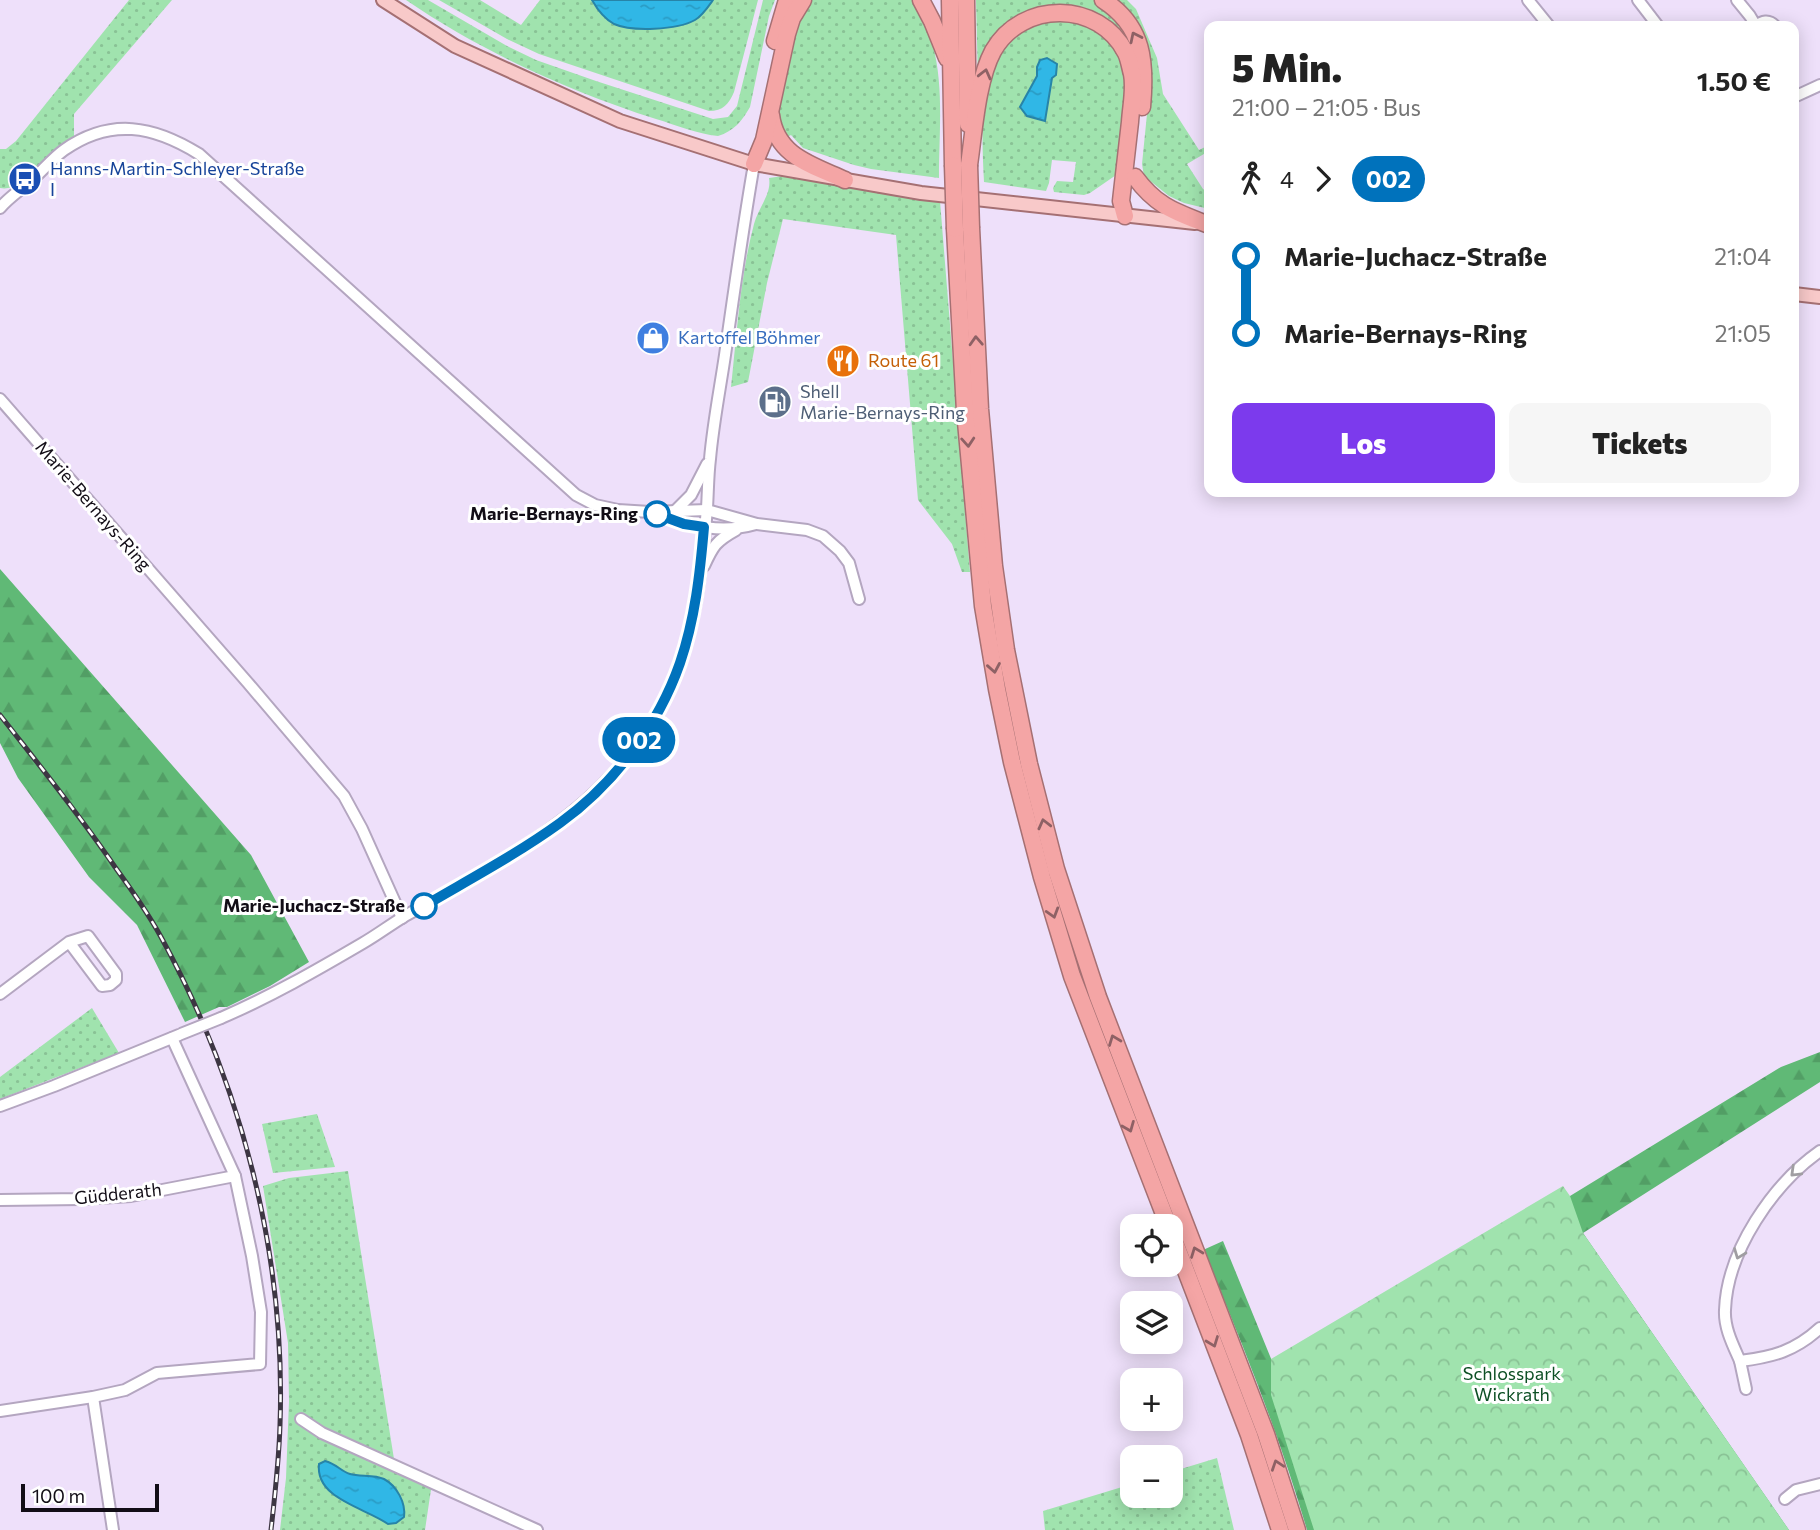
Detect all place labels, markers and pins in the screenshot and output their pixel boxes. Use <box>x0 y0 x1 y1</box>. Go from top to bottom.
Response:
place label: Hanns-Martin-Schleyer-Straße I <box>50 157 304 200</box>
bus stop icon: Hanns-Martin-Schleyer-Straße I <box>6 160 44 198</box>
shop icon: Kartoffel Böhmer <box>634 319 672 357</box>
place label: Kartoffel Böhmer <box>678 326 821 348</box>
restaurant icon: Route 61 <box>824 342 862 380</box>
place label: Route 61 <box>868 349 939 371</box>
place label: Shell Marie-Bernays-Ring <box>800 380 965 423</box>
fuel station icon: Shell Marie-Bernays-Ring <box>756 383 794 421</box>
marker: Marie-Bernays-Ring <box>644 501 670 527</box>
place label: Marie-Bernays-Ring <box>470 502 638 524</box>
marker: Marie-Juchacz-Straße <box>411 893 437 919</box>
place label: Marie-Juchacz-Straße <box>223 894 405 916</box>

